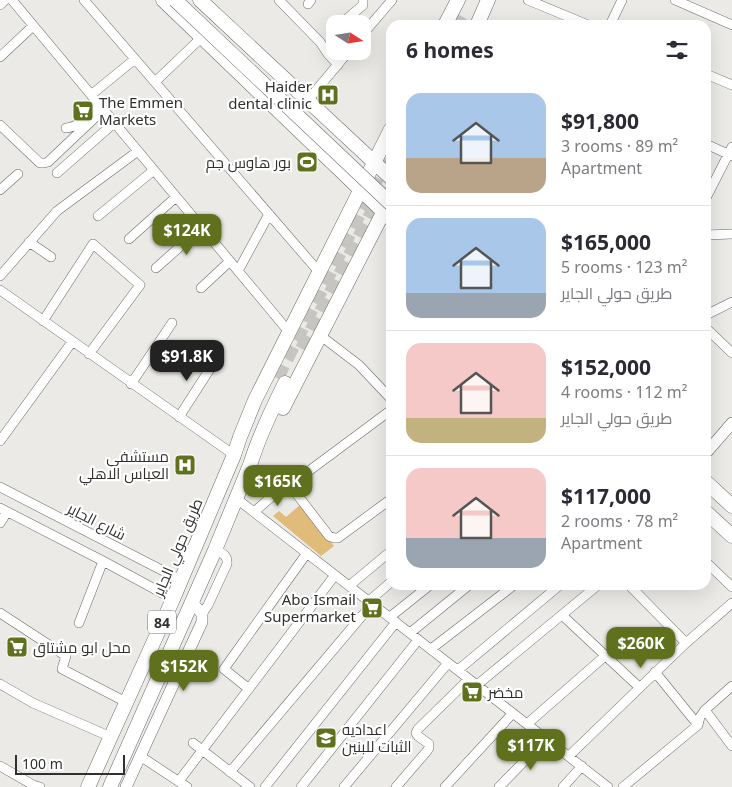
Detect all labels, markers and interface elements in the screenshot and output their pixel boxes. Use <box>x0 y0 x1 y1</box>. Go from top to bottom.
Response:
north arrow <box>326 15 371 60</box>
map controls <box>326 15 371 60</box>
text: 6 homes <box>406 36 494 64</box>
icon: filters <box>663 36 691 64</box>
place label: Haider dental clinic <box>228 76 312 113</box>
hospital icon: Haider dental clinic <box>316 83 340 107</box>
place label: The Emmen Markets <box>99 92 183 129</box>
supermarket icon: The Emmen Markets <box>71 99 95 123</box>
text: $91,800 <box>561 107 639 135</box>
icon: home <box>446 113 506 173</box>
text: 3 rooms · 89 m² <box>561 135 678 157</box>
sports icon: بور هاوس جم <box>295 150 319 174</box>
place label: بور هاوس جم <box>206 152 291 173</box>
text: Apartment <box>561 157 642 179</box>
pin: $124K <box>152 214 222 256</box>
text: $124K <box>163 219 211 241</box>
text: $165,000 <box>561 228 651 256</box>
icon: home <box>446 238 506 298</box>
text: 5 rooms · 123 m² <box>561 256 687 278</box>
text: طريق حولي الجاير <box>561 282 672 304</box>
pin: $91.8K <box>146 340 228 382</box>
text: $91.8K <box>161 345 213 367</box>
text: $152,000 <box>561 353 651 381</box>
icon: home <box>446 363 506 423</box>
text: 4 rooms · 112 m² <box>561 381 687 403</box>
text: طريق حولي الجاير <box>561 407 672 429</box>
place label: مستشفى العباس الاهلي <box>79 446 169 486</box>
hospital icon: مستشفى العباس الاهلي <box>173 453 197 477</box>
pin: $165K <box>243 464 313 507</box>
text: $165K <box>254 470 302 492</box>
text: $117,000 <box>561 482 651 510</box>
icon: home <box>446 488 506 548</box>
street label: طريق حولي الجاير <box>147 495 209 601</box>
street label: شارع الجاير <box>63 497 130 546</box>
text: 2 rooms · 78 m² <box>561 510 678 532</box>
text: Apartment <box>561 532 642 554</box>
place label: Abo Ismail Supermarket <box>264 589 357 626</box>
supermarket icon: Abo Ismail Supermarket <box>360 596 384 620</box>
road number: 84 <box>148 610 176 634</box>
pin: $260K <box>606 626 676 669</box>
text: $260K <box>617 632 665 654</box>
supermarket icon: محل ابو مشتاق <box>5 635 29 659</box>
place label: محل ابو مشتاق <box>33 637 131 658</box>
pin: $152K <box>149 650 219 692</box>
text: $152K <box>160 655 208 677</box>
supermarket icon: مخضر <box>460 680 484 704</box>
place label: مخضر <box>487 682 523 702</box>
place label: اعداديه الثبات للبنين <box>342 719 412 757</box>
school or university icon: اعداديه الثبات للبنين <box>314 726 338 750</box>
pin: $117K <box>496 728 566 771</box>
text: $117K <box>507 734 555 756</box>
scale bar <box>15 752 125 775</box>
text: 100 m <box>22 754 63 773</box>

